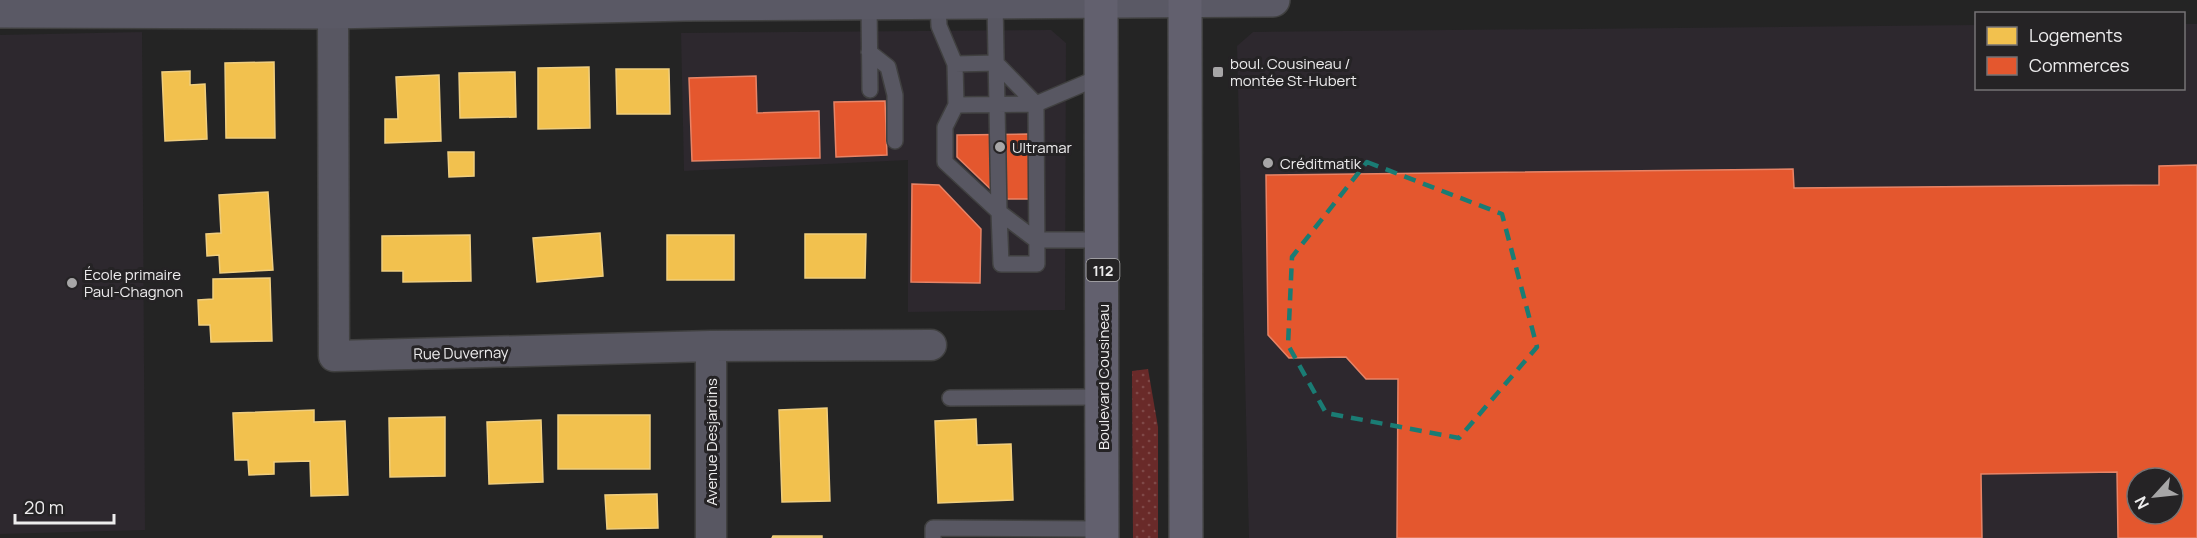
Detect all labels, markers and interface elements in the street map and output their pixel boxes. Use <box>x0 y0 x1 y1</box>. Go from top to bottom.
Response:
legend <box>1975 12 2185 90</box>
text: Logements <box>2029 23 2123 47</box>
place label: boul. Cousineau / montée St-Hubert <box>1230 53 1357 91</box>
text: Commerces <box>2029 53 2130 77</box>
marker: boul. Cousineau / montée St-Hubert <box>1211 65 1225 79</box>
place label: Ultramar <box>1012 137 1073 158</box>
marker: Ultramar <box>993 140 1007 154</box>
place label: Créditmatik <box>1280 153 1362 174</box>
marker: Créditmatik <box>1261 156 1275 170</box>
road number: 112 <box>1086 259 1120 281</box>
place label: École primaire Paul-Chagnon <box>84 264 183 302</box>
marker: École primaire Paul-Chagnon <box>65 276 79 290</box>
street label: Boulevard Cousineau <box>1093 304 1114 450</box>
street label: Rue Duvernay <box>413 342 509 364</box>
street label: Avenue Desjardins <box>701 378 722 506</box>
north arrow <box>2125 466 2185 526</box>
scale bar <box>15 487 114 525</box>
text: N <box>2129 493 2154 513</box>
text: 20 m <box>24 495 64 519</box>

